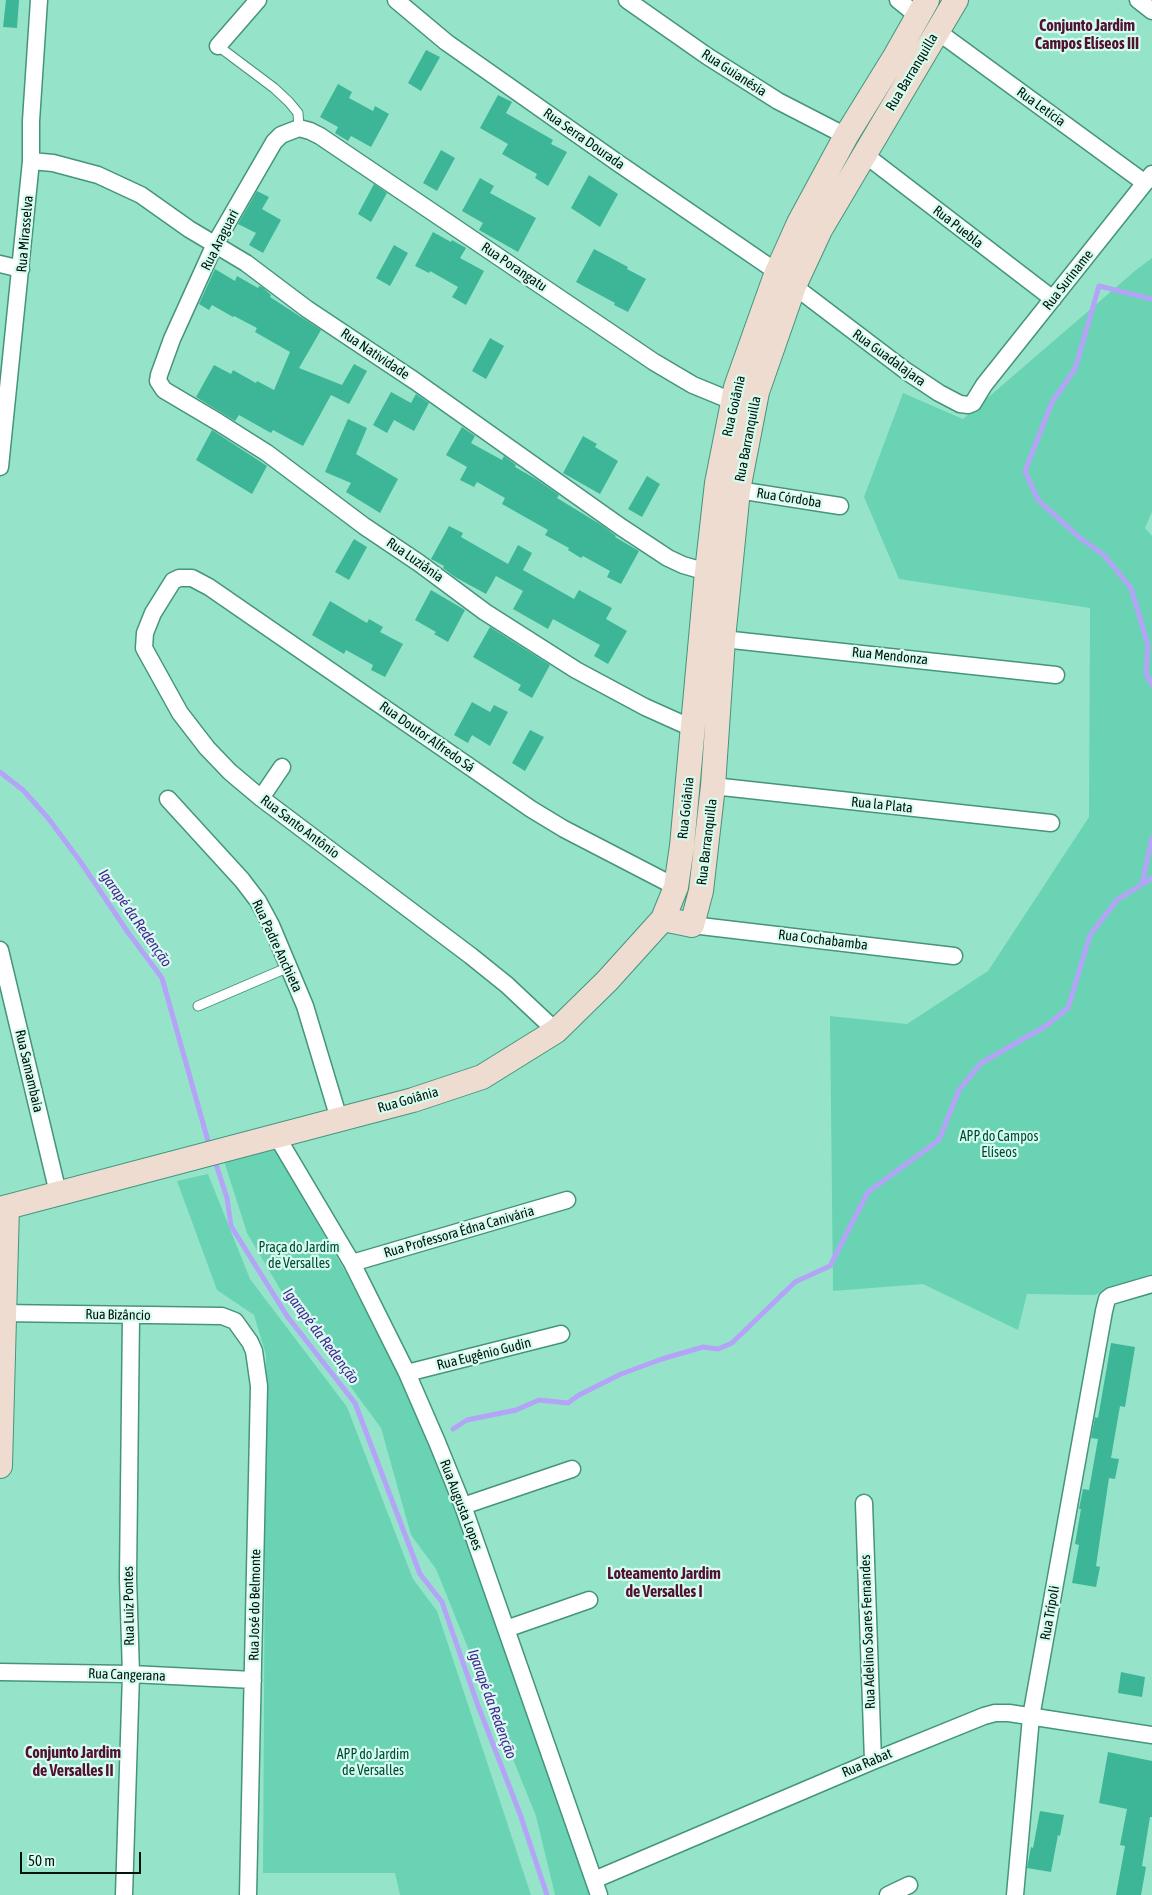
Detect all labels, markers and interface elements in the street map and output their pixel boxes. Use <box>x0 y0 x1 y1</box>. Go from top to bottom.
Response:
district label: Conjunto Jardim Campos Elíseos III <box>1035 16 1139 54</box>
street label: Rua Barranquilla <box>882 30 942 114</box>
street label: Rua Guianésia <box>698 46 770 100</box>
street label: Rua Letícia <box>1013 84 1069 130</box>
street label: Rua Serra Dourada <box>540 105 628 173</box>
street label: Rua Mirasselva <box>13 195 37 273</box>
street label: Rua Puebla <box>930 202 986 252</box>
street label: Rua Araguari <box>198 207 242 273</box>
street label: Rua Porangatu <box>478 239 550 295</box>
street label: Rua Suriname <box>1039 246 1097 314</box>
street label: Rua Natividade <box>337 325 413 383</box>
street label: Rua Guadalajara <box>849 326 929 390</box>
street label: Rua Goiânia <box>719 374 749 438</box>
street label: Rua Barranquilla <box>731 395 765 483</box>
street label: Rua Córdoba <box>755 485 823 511</box>
street label: Rua Luziânia <box>383 534 447 586</box>
street label: Rua Mendonza <box>851 644 929 668</box>
street label: Rua Doutor Alfredo Sá <box>376 698 478 776</box>
street label: Rua Goiânia <box>674 776 698 840</box>
street label: Rua Santo Antônio <box>257 792 343 862</box>
street label: Rua la Plata <box>850 793 914 817</box>
street label: Rua Barranquilla <box>693 798 721 886</box>
water label: Igarapé da Redenção <box>95 866 175 970</box>
street label: Rua Padre Anchieta <box>248 897 306 995</box>
street label: Rua Cochabamba <box>777 926 869 954</box>
street label: Rua Samambaia <box>11 1028 47 1114</box>
street label: Rua Goiânia <box>376 1083 440 1117</box>
park label: APP do Campos Elíseos <box>960 1129 1038 1162</box>
street label: Rua Professora Édna Canivária <box>382 1203 536 1261</box>
park label: Praça do Jardim de Versalles <box>258 1240 340 1272</box>
water label: Igarapé da Redenção <box>279 1284 363 1388</box>
street label: Rua Bizâncio <box>85 1306 151 1324</box>
street label: Rua Eugênio Gudin <box>435 1334 533 1374</box>
street label: Rua Augusta Lopes <box>436 1457 486 1553</box>
street label: Rua José do Belmonte <box>246 1549 264 1661</box>
street label: Rua Adelino Soares Fernandes <box>857 1555 879 1709</box>
district label: Loteamento Jardim de Versalles I <box>607 1564 721 1602</box>
street label: Rua Luiz Pontes <box>120 1566 138 1646</box>
street label: Rua Trípoli <box>1037 1584 1063 1642</box>
water label: Igarapé da Redenção <box>464 1647 520 1761</box>
street label: Rua Cangerana <box>88 1665 166 1685</box>
district label: Conjunto Jardim de Versalles II <box>25 1743 121 1781</box>
street label: Rua Rabat <box>839 1745 895 1781</box>
park label: APP do Jardim de Versalles <box>337 1747 409 1780</box>
scale bar <box>22 1842 144 1874</box>
text: 50 m <box>28 1852 55 1869</box>

